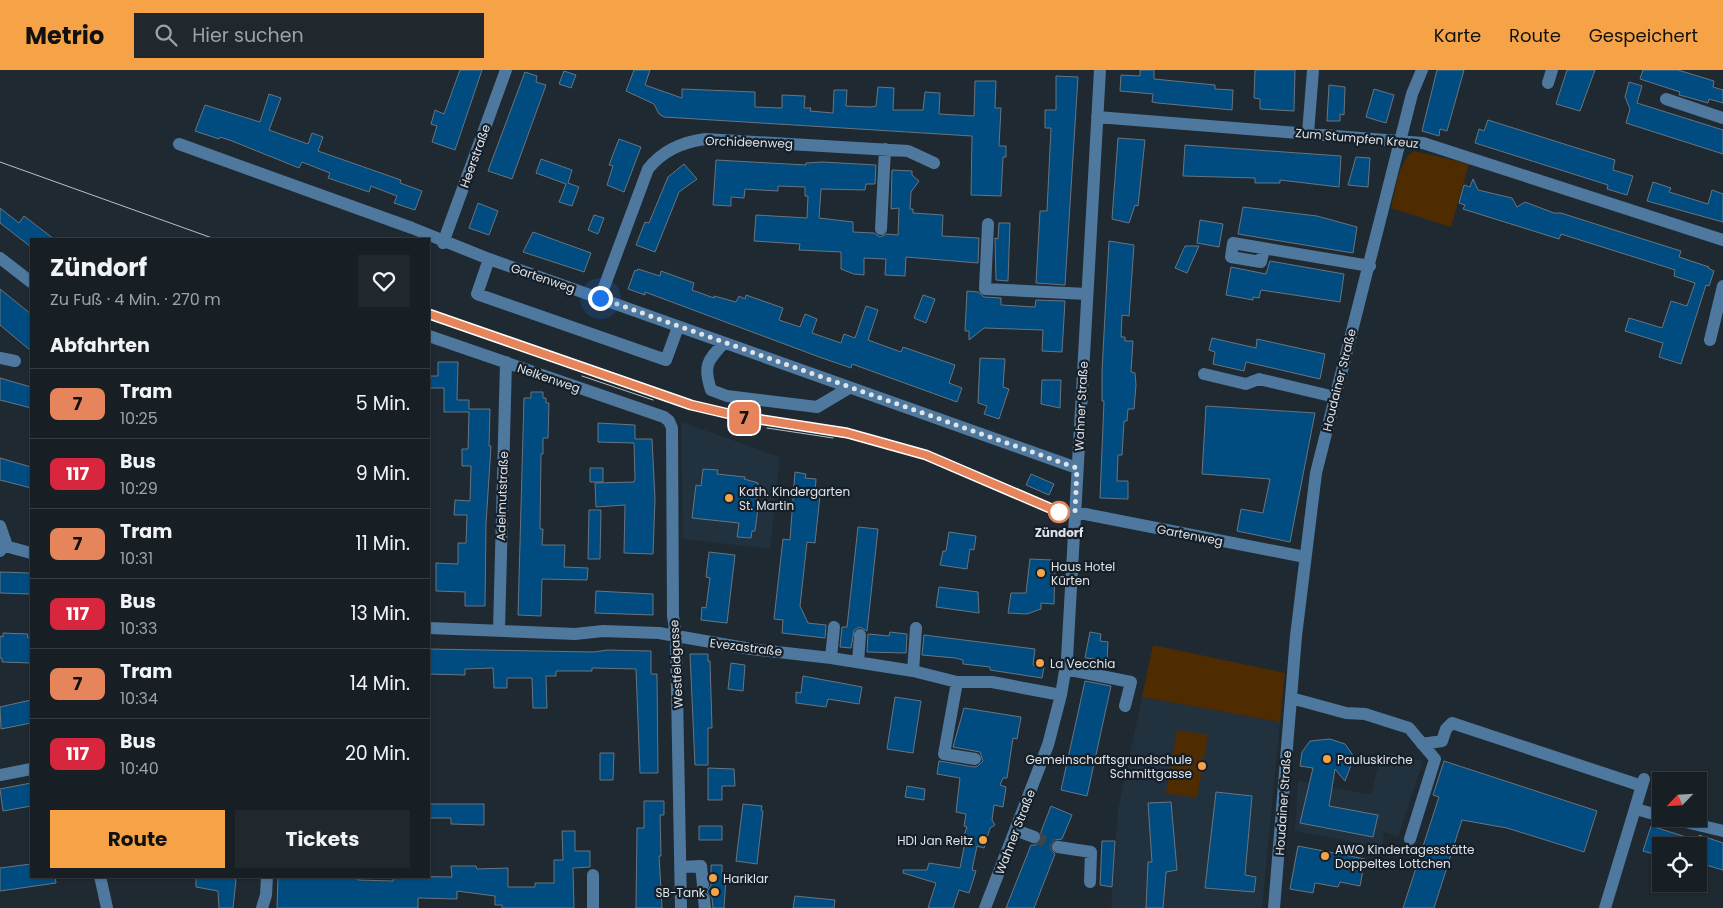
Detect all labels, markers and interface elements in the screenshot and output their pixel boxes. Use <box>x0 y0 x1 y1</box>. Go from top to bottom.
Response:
search box <box>134 13 484 58</box>
text: Metrio <box>25 19 104 52</box>
icon: search <box>152 21 180 49</box>
text: Hier suchen <box>192 22 304 49</box>
text: Karte <box>1434 23 1481 48</box>
text: Route <box>1509 23 1561 48</box>
text: Gespeichert <box>1589 23 1698 48</box>
street label: Heerstraße <box>456 122 494 190</box>
street label: Zum Stumpfen Kreuz <box>1295 124 1419 152</box>
street label: Orchideenweg <box>705 132 793 152</box>
text: Zündorf <box>50 251 147 284</box>
button: heart <box>358 255 410 307</box>
street label: Gartenweg <box>509 259 577 297</box>
your location <box>588 286 613 311</box>
text: Zu Fuß · 4 Min. · 270 m <box>50 288 221 311</box>
street label: Houdainer Straße <box>1318 327 1360 433</box>
text: Abfahrten <box>50 332 150 359</box>
street label: Nelkenweg <box>515 359 583 397</box>
street label: Wahner Straße <box>1070 361 1092 451</box>
text: Tram <box>120 378 172 405</box>
text: 5 Min. <box>356 390 410 417</box>
text: 7 <box>73 391 82 416</box>
line badge: 7 <box>728 402 760 434</box>
text: 7 <box>739 405 749 430</box>
text: 10:25 <box>120 407 158 430</box>
text: Bus <box>120 448 156 475</box>
street label: Adelmutstraße <box>492 451 512 541</box>
text: 9 Min. <box>356 460 410 487</box>
text: 117 <box>66 461 89 486</box>
text: 10:29 <box>120 477 158 500</box>
place label: Kath. Kindergarten St. Martin <box>739 483 850 514</box>
marker: Kath. Kindergarten St. Martin <box>723 492 735 504</box>
marker: Zündorf <box>1048 501 1070 523</box>
text: Tram <box>120 518 172 545</box>
street label: Gartenweg <box>1156 520 1224 550</box>
place label: Zündorf <box>1035 524 1084 541</box>
text: 11 Min. <box>356 530 410 557</box>
text: 7 <box>73 531 82 556</box>
text: 10:31 <box>120 547 153 570</box>
place label: Haus Hotel Kürten <box>1051 558 1115 589</box>
marker: Haus Hotel Kürten <box>1035 567 1047 579</box>
text: Bus <box>120 588 156 615</box>
text: 13 Min. <box>350 600 410 627</box>
text: 117 <box>66 601 89 626</box>
text: 10:33 <box>120 617 157 640</box>
street label: Westfeldgasse <box>665 619 687 709</box>
street label: Evezastraße <box>709 634 783 660</box>
place label: La Vecchia <box>1050 655 1115 672</box>
marker: La Vecchia <box>1034 657 1046 669</box>
text: Tram <box>120 658 172 685</box>
text: 14 Min. <box>350 670 410 697</box>
text: 7 <box>73 671 82 696</box>
text: 10:34 <box>120 687 158 710</box>
text: Bus <box>120 728 156 755</box>
text: 20 Min. <box>345 740 410 767</box>
text: 117 <box>66 741 89 766</box>
street label: Houdainer Straße <box>1271 750 1295 856</box>
place label: Gemeinschaftsgrundschule Schmittgasse <box>1026 751 1192 782</box>
place label: Pauluskirche <box>1337 751 1413 768</box>
marker: Pauluskirche <box>1321 753 1333 765</box>
text: 10:40 <box>120 757 159 780</box>
marker: Gemeinschaftsgrundschule Schmittgasse <box>1196 760 1208 772</box>
north arrow <box>1652 772 1708 828</box>
map controls <box>1652 772 1707 892</box>
street label: Wahner Straße <box>991 787 1039 877</box>
button: Route <box>50 810 225 868</box>
button: Tickets <box>235 810 410 868</box>
place label: HDI Jan Reitz <box>897 832 973 849</box>
marker: HDI Jan Reitz <box>977 834 989 846</box>
button: locate <box>1652 837 1707 892</box>
place label: AWO Kindertagesstätte Doppeltes Lottchen <box>1335 841 1475 872</box>
marker: AWO Kindertagesstätte Doppeltes Lottchen <box>1319 850 1331 862</box>
place label: Hariklar <box>723 870 769 887</box>
marker: Hariklar <box>707 872 719 884</box>
place label: SB-Tank <box>656 884 706 901</box>
marker: SB-Tank <box>709 886 721 898</box>

